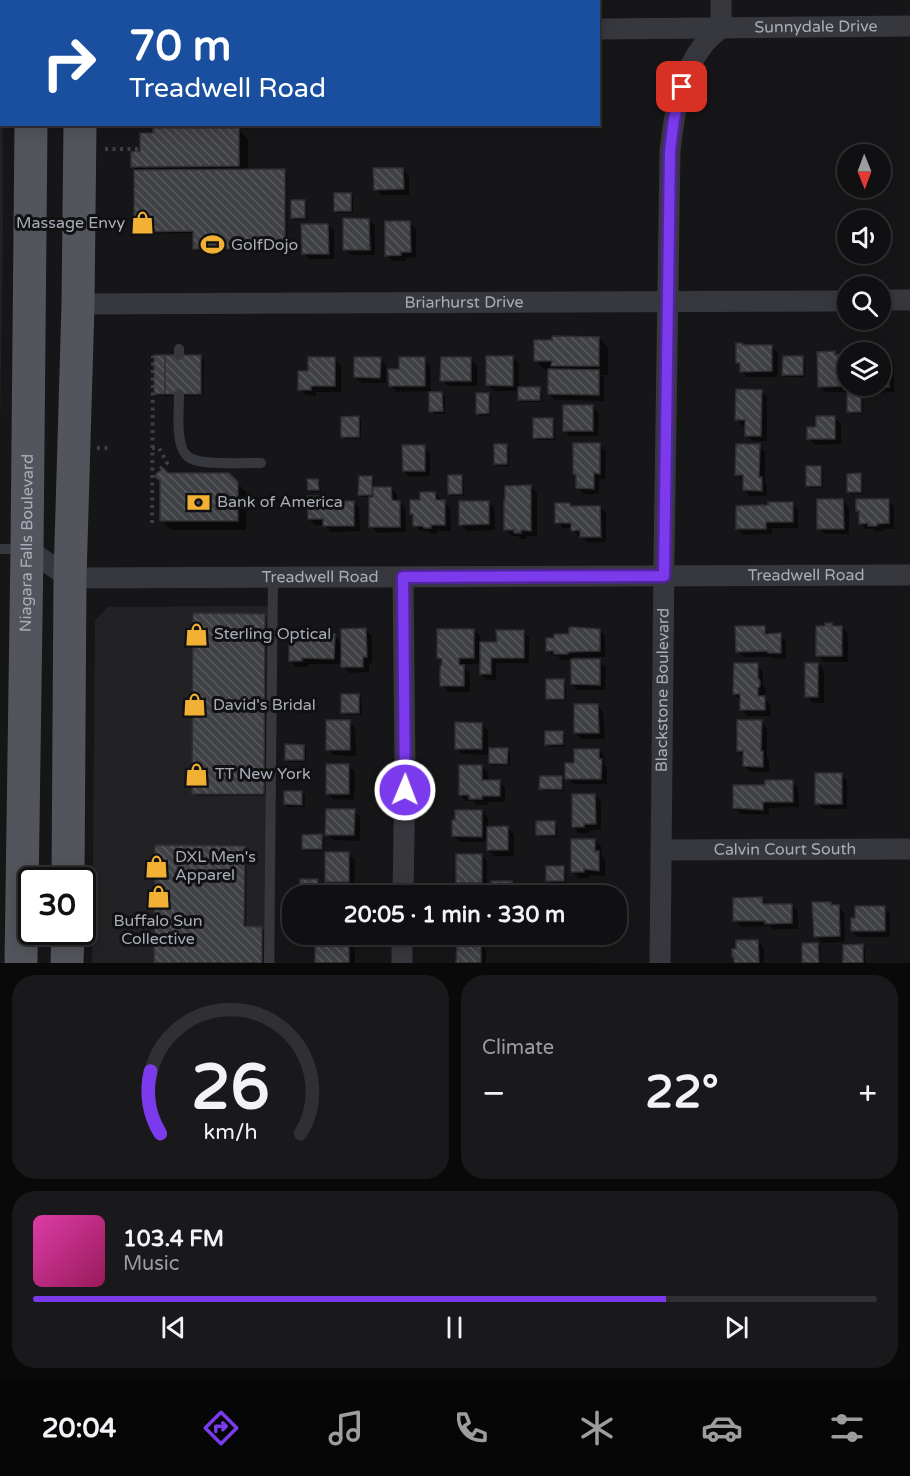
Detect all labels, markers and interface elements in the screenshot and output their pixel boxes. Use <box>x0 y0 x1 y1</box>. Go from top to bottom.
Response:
street label: Sunnydale Drive <box>754 16 878 37</box>
text: 70 m <box>129 21 231 72</box>
icon: right <box>30 24 108 102</box>
pin <box>656 61 707 112</box>
icon: arrive <box>665 70 698 103</box>
text: Treadwell Road <box>129 72 326 105</box>
north arrow <box>837 144 891 198</box>
map controls <box>837 144 891 396</box>
shop icon: Massage Envy <box>130 210 156 236</box>
button: sound <box>837 210 891 264</box>
place label: Massage Envy <box>16 213 125 233</box>
sports icon: GolfDojo <box>200 232 226 258</box>
place label: GolfDojo <box>231 235 298 255</box>
button: search <box>837 276 891 330</box>
street label: Briarhurst Drive <box>404 292 524 313</box>
button: layers <box>837 342 891 396</box>
street label: Niagara Falls Boulevard <box>16 454 38 632</box>
bank icon: Bank of America <box>186 489 212 515</box>
place label: Bank of America <box>217 492 343 512</box>
street label: Treadwell Road <box>748 565 865 586</box>
street label: Treadwell Road <box>262 567 379 587</box>
street label: Blackstone Boulevard <box>652 608 674 772</box>
shop icon: Sterling Optical <box>183 621 209 647</box>
place label: Sterling Optical <box>214 624 331 644</box>
shop icon: David's Bridal <box>182 692 208 718</box>
place label: David's Bridal <box>213 695 316 715</box>
position arrow <box>373 758 437 822</box>
shop icon: TT New York <box>184 761 210 787</box>
place label: TT New York <box>215 764 311 784</box>
street label: Calvin Court South <box>714 839 856 860</box>
place label: DXL Men's Apparel <box>175 847 256 885</box>
shop icon: DXL Men's Apparel <box>144 853 170 879</box>
speed limit sign: 30 <box>18 867 96 945</box>
shop icon: Buffalo Sun Collective <box>145 883 171 909</box>
text: 20:05 · 1 min · 330 m <box>344 902 565 928</box>
place label: Buffalo Sun Collective <box>114 911 202 949</box>
text: Climate <box>482 1036 554 1060</box>
text: 26 <box>191 1051 270 1126</box>
text: 22° <box>645 1066 719 1120</box>
text: − <box>482 1074 506 1113</box>
text: + <box>858 1074 877 1113</box>
text: km/h <box>204 1119 257 1145</box>
text: 103.4 FM <box>123 1226 224 1252</box>
text: Music <box>123 1252 179 1276</box>
icon: previous <box>157 1311 190 1344</box>
icon: pause <box>438 1311 471 1344</box>
icon: next <box>720 1311 753 1344</box>
icon: directions <box>200 1407 242 1449</box>
icon: music <box>325 1407 367 1449</box>
icon: phone <box>450 1407 492 1449</box>
icon: climate <box>576 1407 618 1449</box>
icon: car <box>701 1407 743 1449</box>
icon: filters <box>826 1407 868 1449</box>
text: 20:04 <box>42 1412 117 1445</box>

